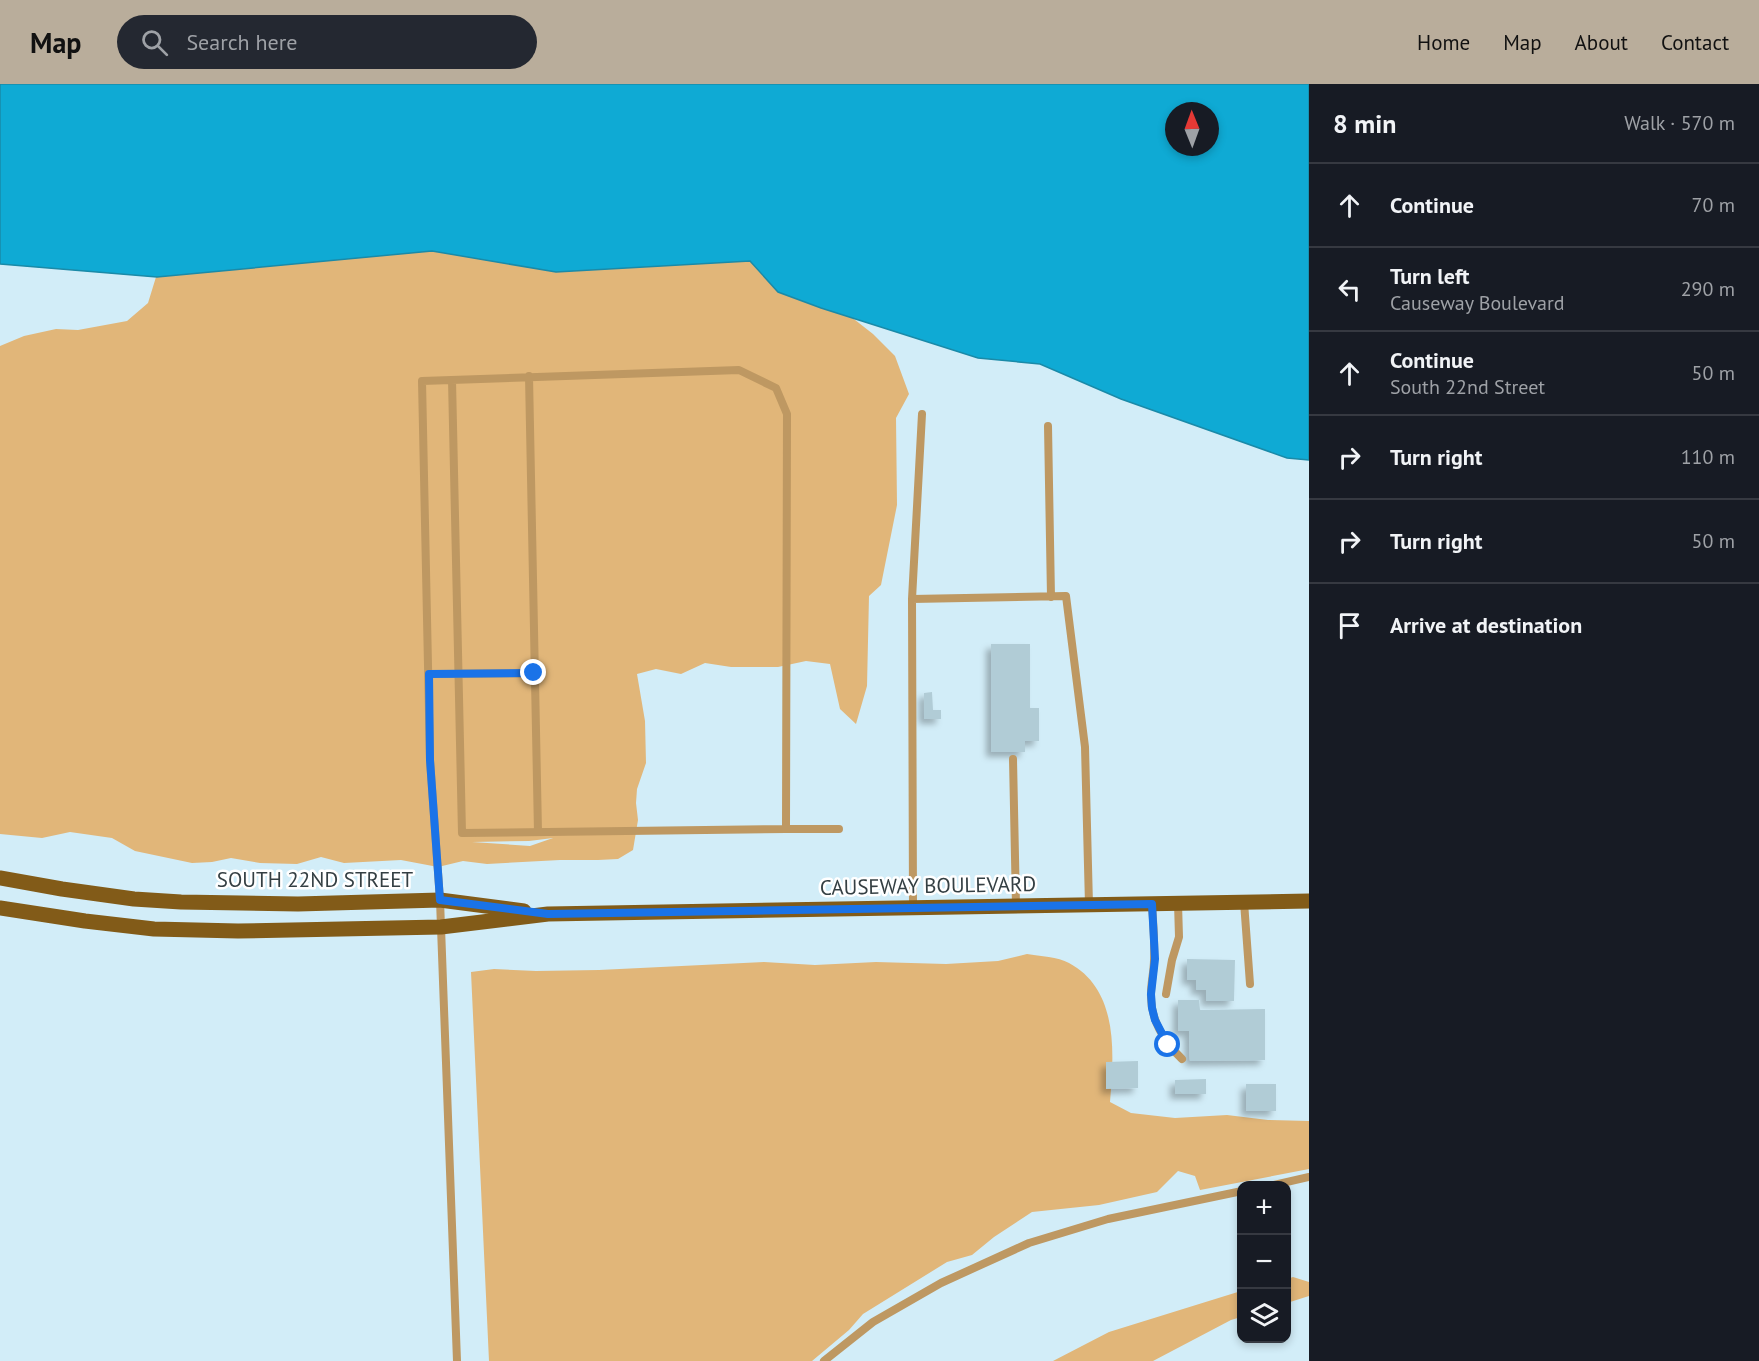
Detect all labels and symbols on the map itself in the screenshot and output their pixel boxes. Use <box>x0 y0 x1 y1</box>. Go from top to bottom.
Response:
north arrow <box>1165 102 1219 156</box>
route end <box>520 659 546 685</box>
street label: SOUTH 22ND STREET <box>217 866 414 893</box>
street label: CAUSEWAY BOULEVARD <box>820 870 1036 901</box>
route start <box>1154 1031 1180 1057</box>

